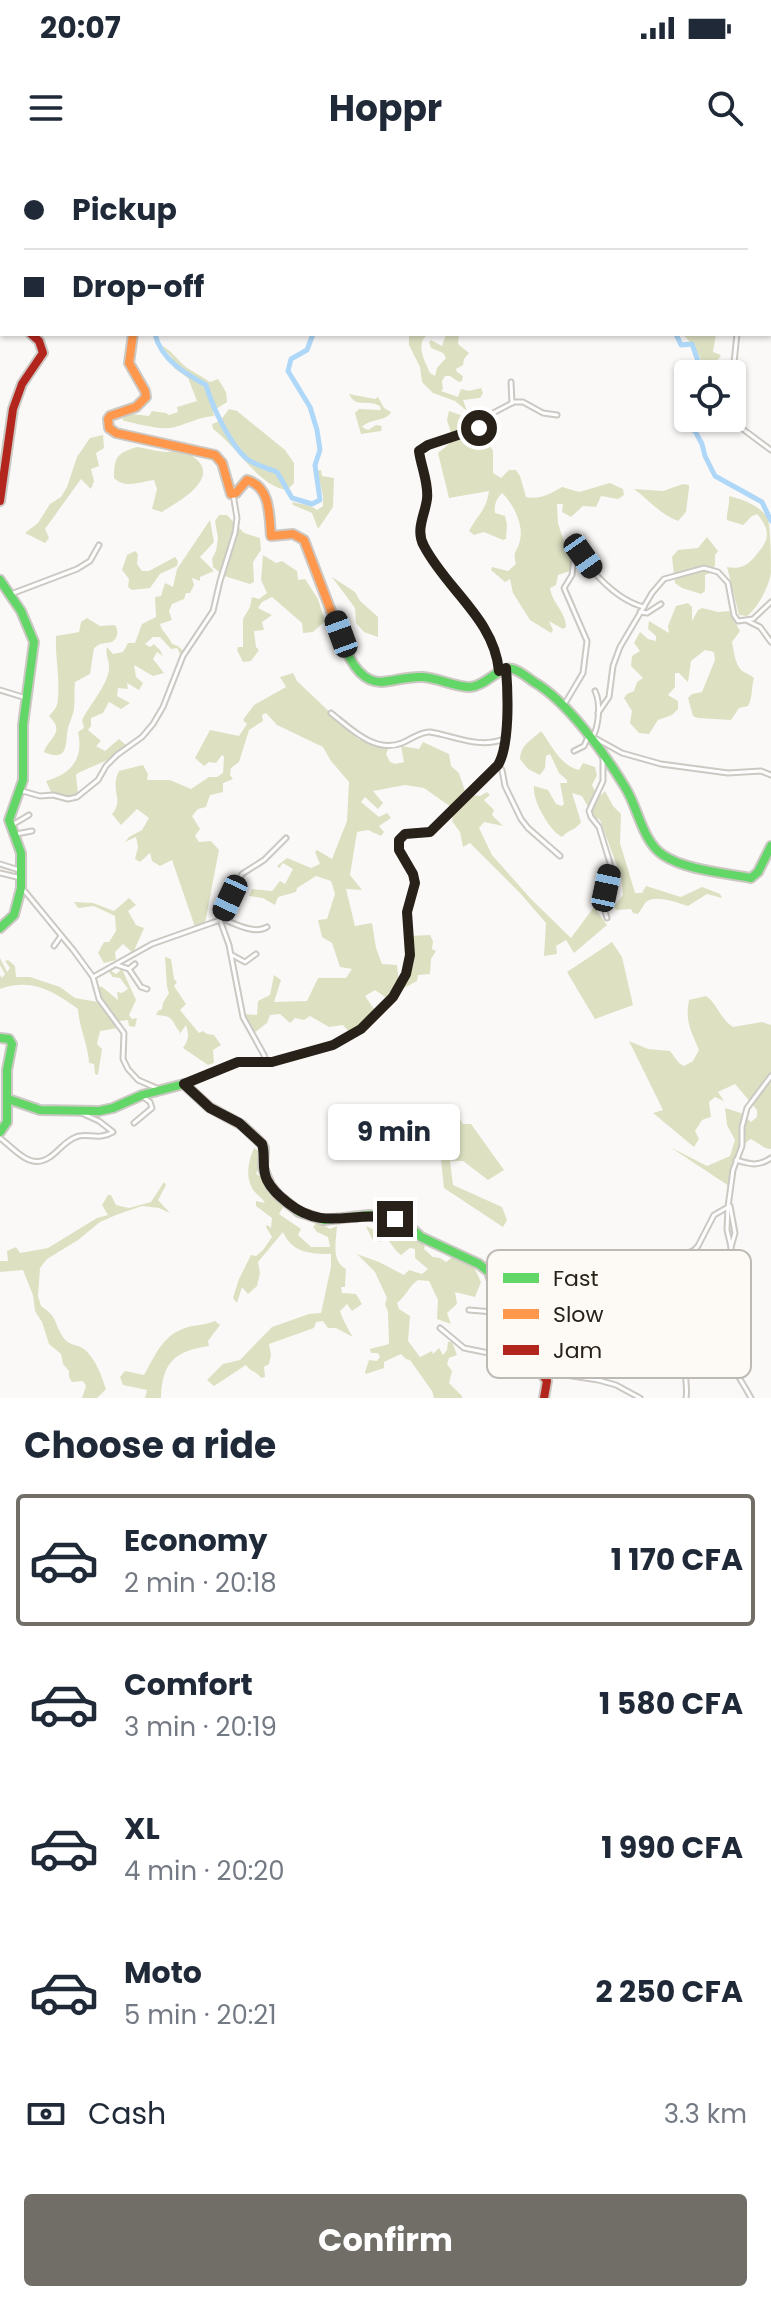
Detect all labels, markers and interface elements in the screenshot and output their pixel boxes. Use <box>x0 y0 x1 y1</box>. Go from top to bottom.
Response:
text: 20:07 <box>40 6 121 49</box>
text: Hoppr <box>329 83 442 134</box>
icon: menu <box>24 86 68 130</box>
icon: search <box>703 86 747 130</box>
text: Pickup <box>72 188 177 231</box>
text: Drop-off <box>72 265 204 308</box>
map controls <box>674 360 746 432</box>
button: locate <box>674 360 746 432</box>
route start <box>461 410 497 446</box>
car <box>559 529 607 583</box>
car <box>322 607 360 661</box>
car <box>589 862 623 914</box>
car <box>209 871 251 925</box>
callout: 9 min <box>329 1103 461 1159</box>
text: 9 min <box>357 1114 431 1150</box>
route end <box>377 1201 413 1237</box>
legend <box>487 1250 751 1378</box>
text: Fast <box>553 1263 598 1294</box>
text: Slow <box>553 1299 603 1330</box>
text: Jam <box>553 1335 602 1366</box>
text: Choose a ride <box>24 1420 276 1471</box>
text: Economy <box>124 1519 268 1562</box>
icon: car <box>28 1524 100 1596</box>
text: 1 170 CFA <box>611 1538 743 1581</box>
text: 2 min · 20:18 <box>124 1565 277 1601</box>
text: Comfort <box>124 1663 253 1706</box>
icon: car <box>28 1668 100 1740</box>
text: 1 580 CFA <box>599 1682 743 1725</box>
text: 3 min · 20:19 <box>124 1709 277 1745</box>
text: XL <box>124 1807 160 1850</box>
icon: car <box>28 1812 100 1884</box>
text: 1 990 CFA <box>601 1826 743 1869</box>
text: 4 min · 20:20 <box>124 1853 285 1889</box>
text: Moto <box>124 1951 202 1994</box>
icon: car <box>28 1956 100 2028</box>
text: 2 250 CFA <box>596 1970 743 2013</box>
text: 5 min · 20:21 <box>124 1997 277 2033</box>
icon: cash <box>24 2092 68 2136</box>
text: Cash <box>88 2092 166 2135</box>
text: 3.3 km <box>664 2096 747 2132</box>
button: Confirm <box>24 2194 747 2286</box>

